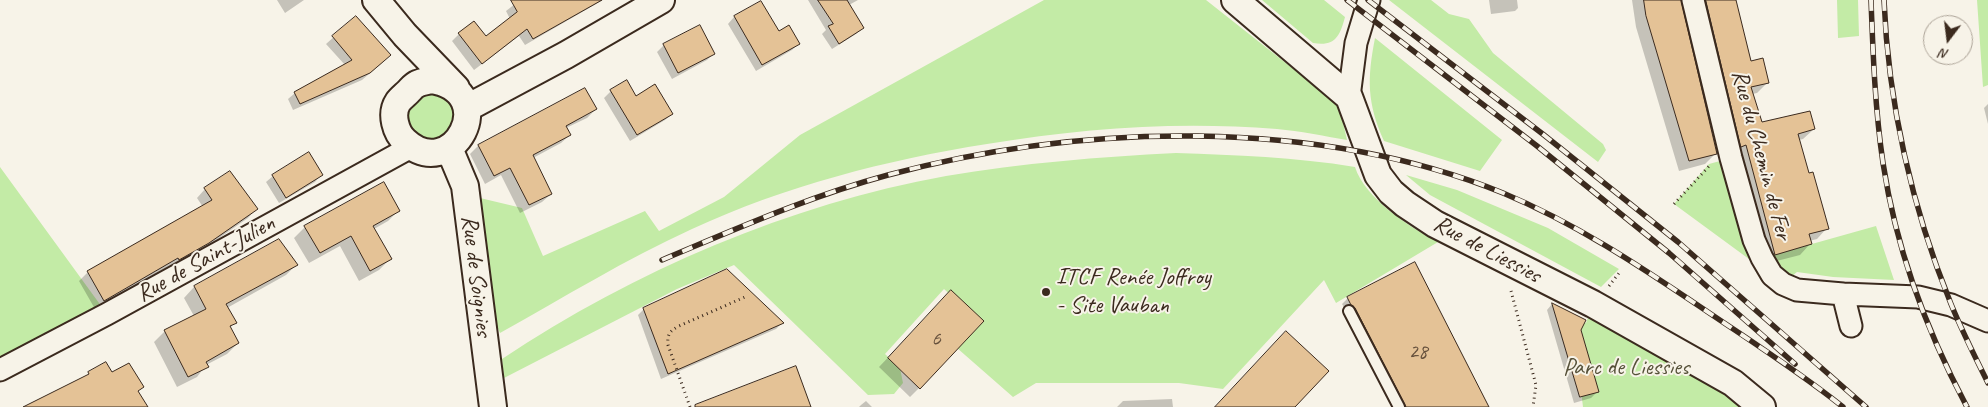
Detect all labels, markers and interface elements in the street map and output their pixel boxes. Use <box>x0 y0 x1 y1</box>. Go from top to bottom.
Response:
north arrow <box>1923 15 1973 65</box>
text: N <box>1938 45 1951 63</box>
street label: Rue du Chemin de Fer <box>1724 67 1798 243</box>
street label: Rue de Saint-Julien <box>132 209 280 309</box>
street label: Rue de Liessies <box>1428 210 1546 290</box>
street label: Rue de Soignies <box>454 214 498 338</box>
place label: ITCF Renée Joffroy - Site Vauban <box>1056 264 1211 320</box>
marker: ITCF Renée Joffroy - Site Vauban <box>1040 286 1052 298</box>
house number: 6 <box>931 326 941 352</box>
house number: 28 <box>1409 339 1427 365</box>
park label: Parc de Liessies <box>1563 354 1689 382</box>

